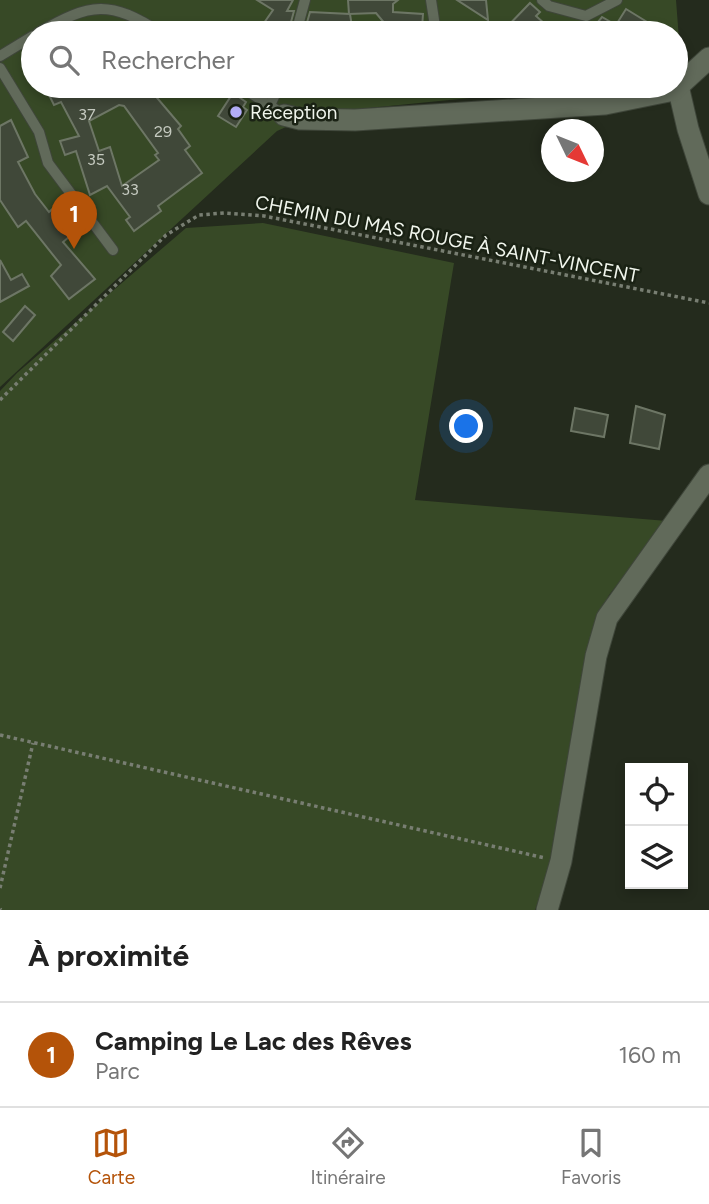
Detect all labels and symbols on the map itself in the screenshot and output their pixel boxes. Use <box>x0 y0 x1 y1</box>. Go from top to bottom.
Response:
place label: Réception <box>250 101 337 124</box>
marker: Réception <box>228 104 244 120</box>
house number: 37 <box>78 105 96 124</box>
north arrow <box>541 119 604 182</box>
house number: 29 <box>154 122 172 141</box>
house number: 35 <box>87 150 105 169</box>
house number: 33 <box>121 180 139 199</box>
street label: CHEMIN DU MAS ROUGE À SAINT-VINCENT <box>253 190 641 288</box>
pin: 1 <box>51 191 97 249</box>
your location <box>449 409 483 443</box>

